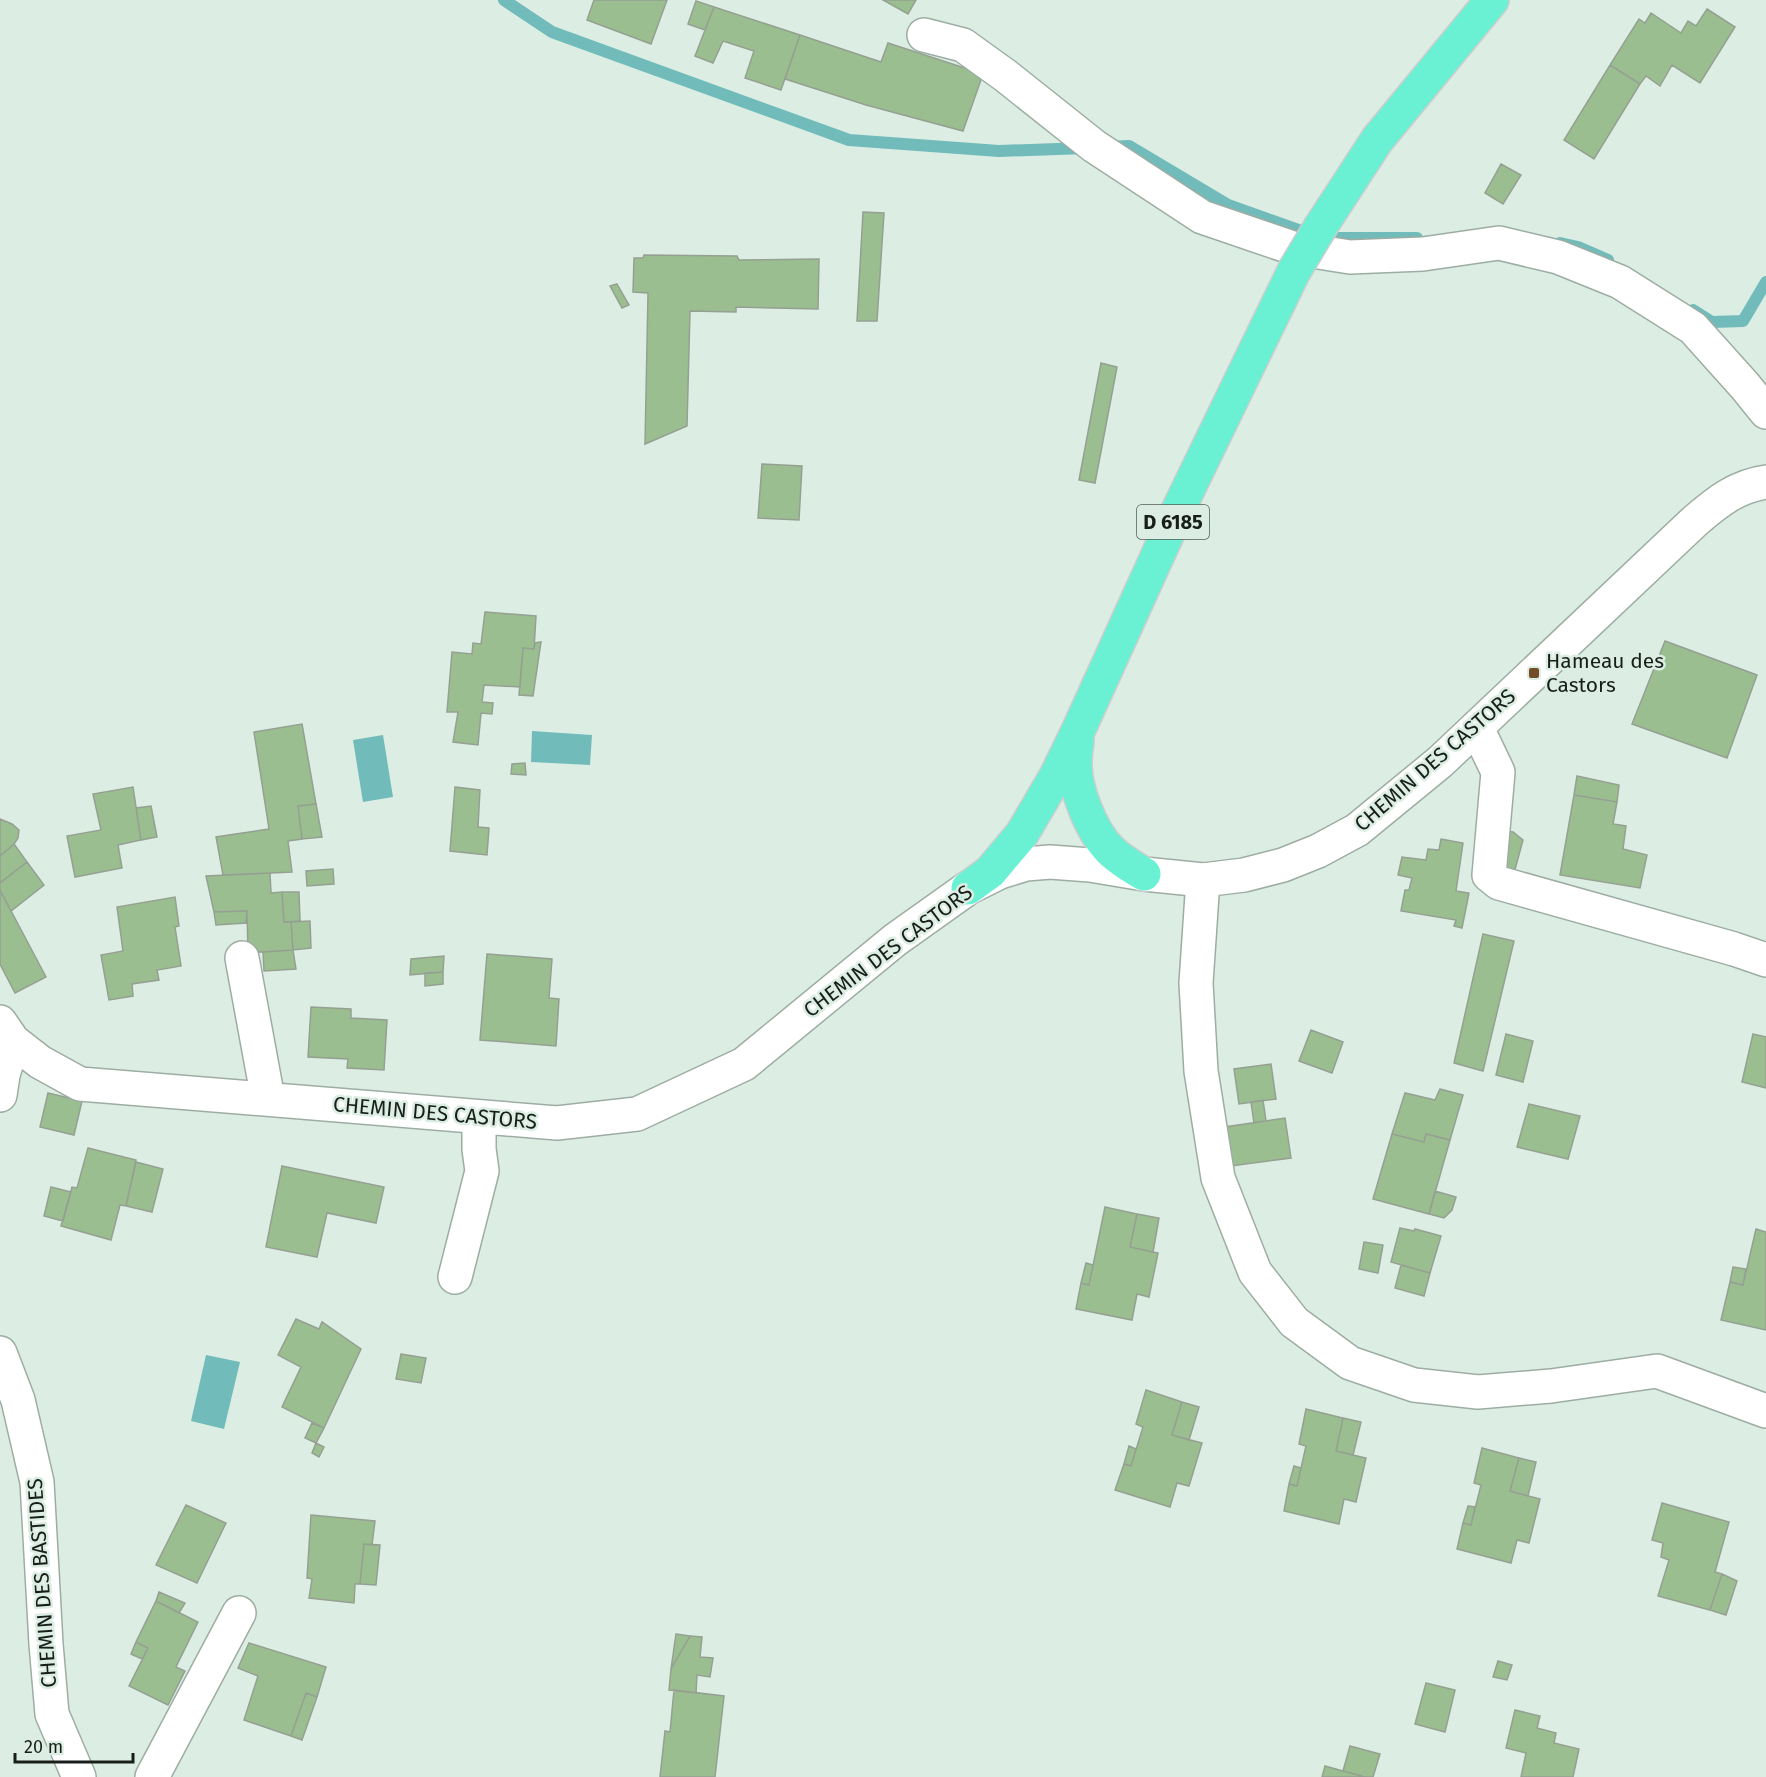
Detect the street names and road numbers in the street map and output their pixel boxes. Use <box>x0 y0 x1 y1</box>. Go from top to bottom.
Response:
road number: D 6185 <box>1137 505 1209 539</box>
street label: CHEMIN DES CASTORS <box>1349 683 1521 837</box>
street label: CHEMIN DES CASTORS <box>798 879 978 1023</box>
street label: CHEMIN DES CASTORS <box>332 1091 538 1135</box>
street label: CHEMIN DES BASTIDES <box>22 1477 62 1689</box>

